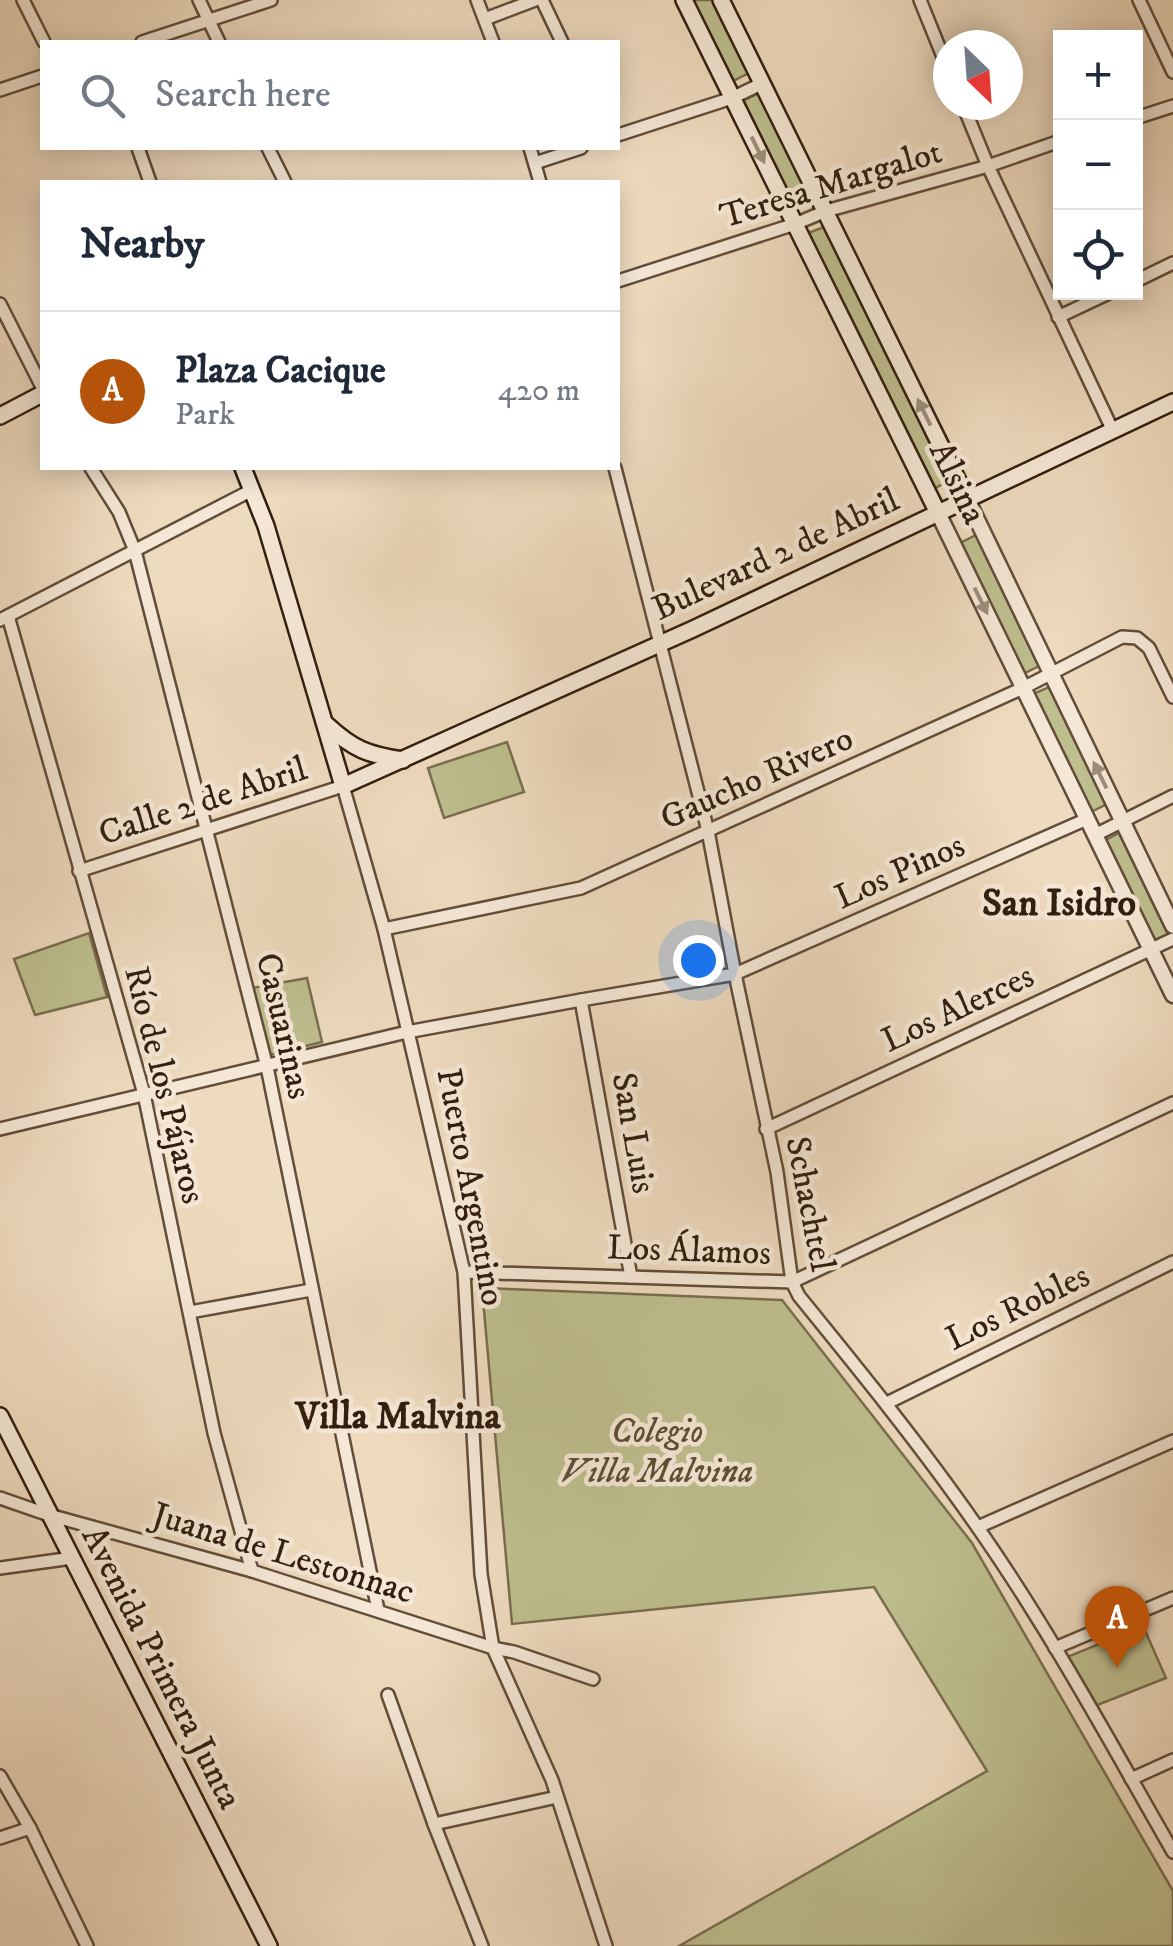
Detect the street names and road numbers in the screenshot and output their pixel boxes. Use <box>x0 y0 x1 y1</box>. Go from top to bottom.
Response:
street label: Teresa Margalot <box>715 130 947 240</box>
street label: Alsina <box>918 434 996 532</box>
street label: Bulevard 2 de Abril <box>646 478 907 631</box>
street label: Gaucho Rivero <box>654 717 860 841</box>
street label: Calle 2 de Abril <box>93 748 313 856</box>
street label: Los Pinos <box>828 824 972 920</box>
street label: Casuarinas <box>245 949 321 1103</box>
street label: Los Alerces <box>875 955 1041 1063</box>
street label: Río de los Pájaros <box>113 962 215 1208</box>
street label: Puerto Argentino <box>425 1065 515 1309</box>
street label: San Luis <box>601 1069 665 1197</box>
street label: Schachtel <box>774 1133 844 1275</box>
street label: Los Álamos <box>606 1225 772 1276</box>
street label: Los Robles <box>939 1254 1097 1362</box>
street label: Juana de Lestonnac <box>144 1492 419 1615</box>
street label: Avenida Primera Junta <box>71 1519 251 1817</box>

